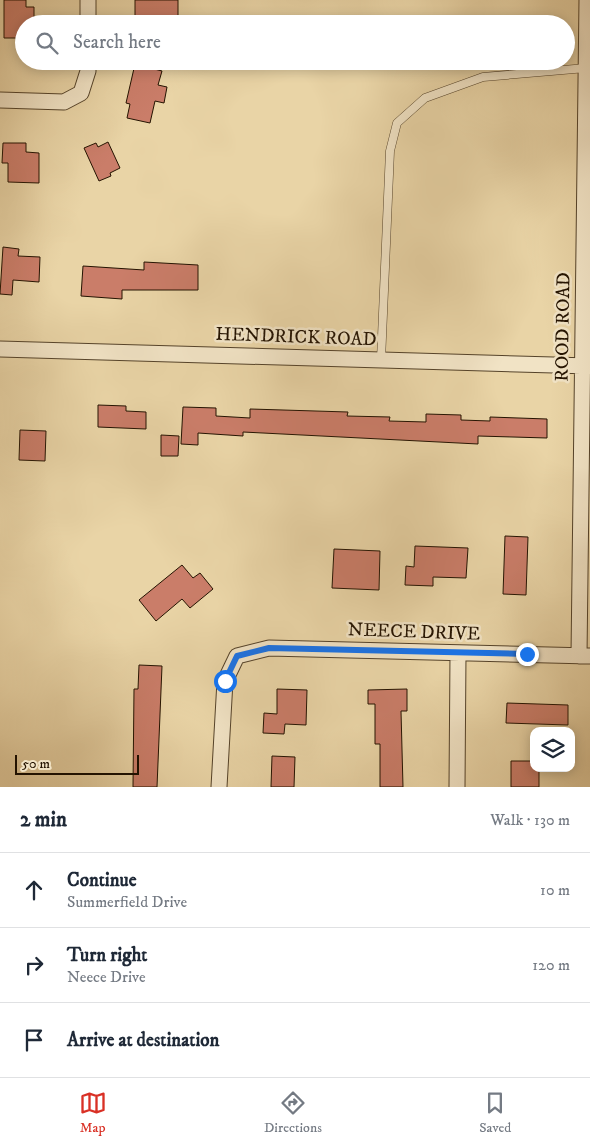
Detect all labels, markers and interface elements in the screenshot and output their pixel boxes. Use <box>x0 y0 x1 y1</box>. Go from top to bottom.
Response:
search box <box>15 15 575 70</box>
icon: search <box>33 29 61 57</box>
text: Search here <box>73 31 161 54</box>
street label: ROOD ROAD <box>551 272 575 382</box>
street label: HENDRICK ROAD <box>215 323 377 351</box>
street label: NEECE DRIVE <box>347 618 481 646</box>
route end <box>516 643 539 666</box>
route start <box>214 670 237 693</box>
map controls <box>530 727 575 772</box>
button: layers <box>530 727 575 772</box>
scale bar <box>15 752 139 775</box>
text: 50 m <box>22 755 50 773</box>
text: 2 min <box>20 807 67 833</box>
text: Walk · 130 m <box>490 810 570 830</box>
text: Continue <box>67 869 137 892</box>
icon: ahead <box>20 876 48 904</box>
text: 10 m <box>540 880 570 900</box>
text: Summerfield Drive <box>67 892 187 912</box>
text: Turn right <box>67 944 147 967</box>
icon: right <box>20 951 48 979</box>
text: 120 m <box>532 955 570 975</box>
text: Neece Drive <box>67 967 146 987</box>
icon: arrive <box>20 1026 48 1054</box>
text: Arrive at destination <box>67 1029 219 1052</box>
tab: Map <box>79 1089 107 1137</box>
tab: Directions <box>264 1089 322 1137</box>
tab: Saved <box>479 1089 511 1137</box>

